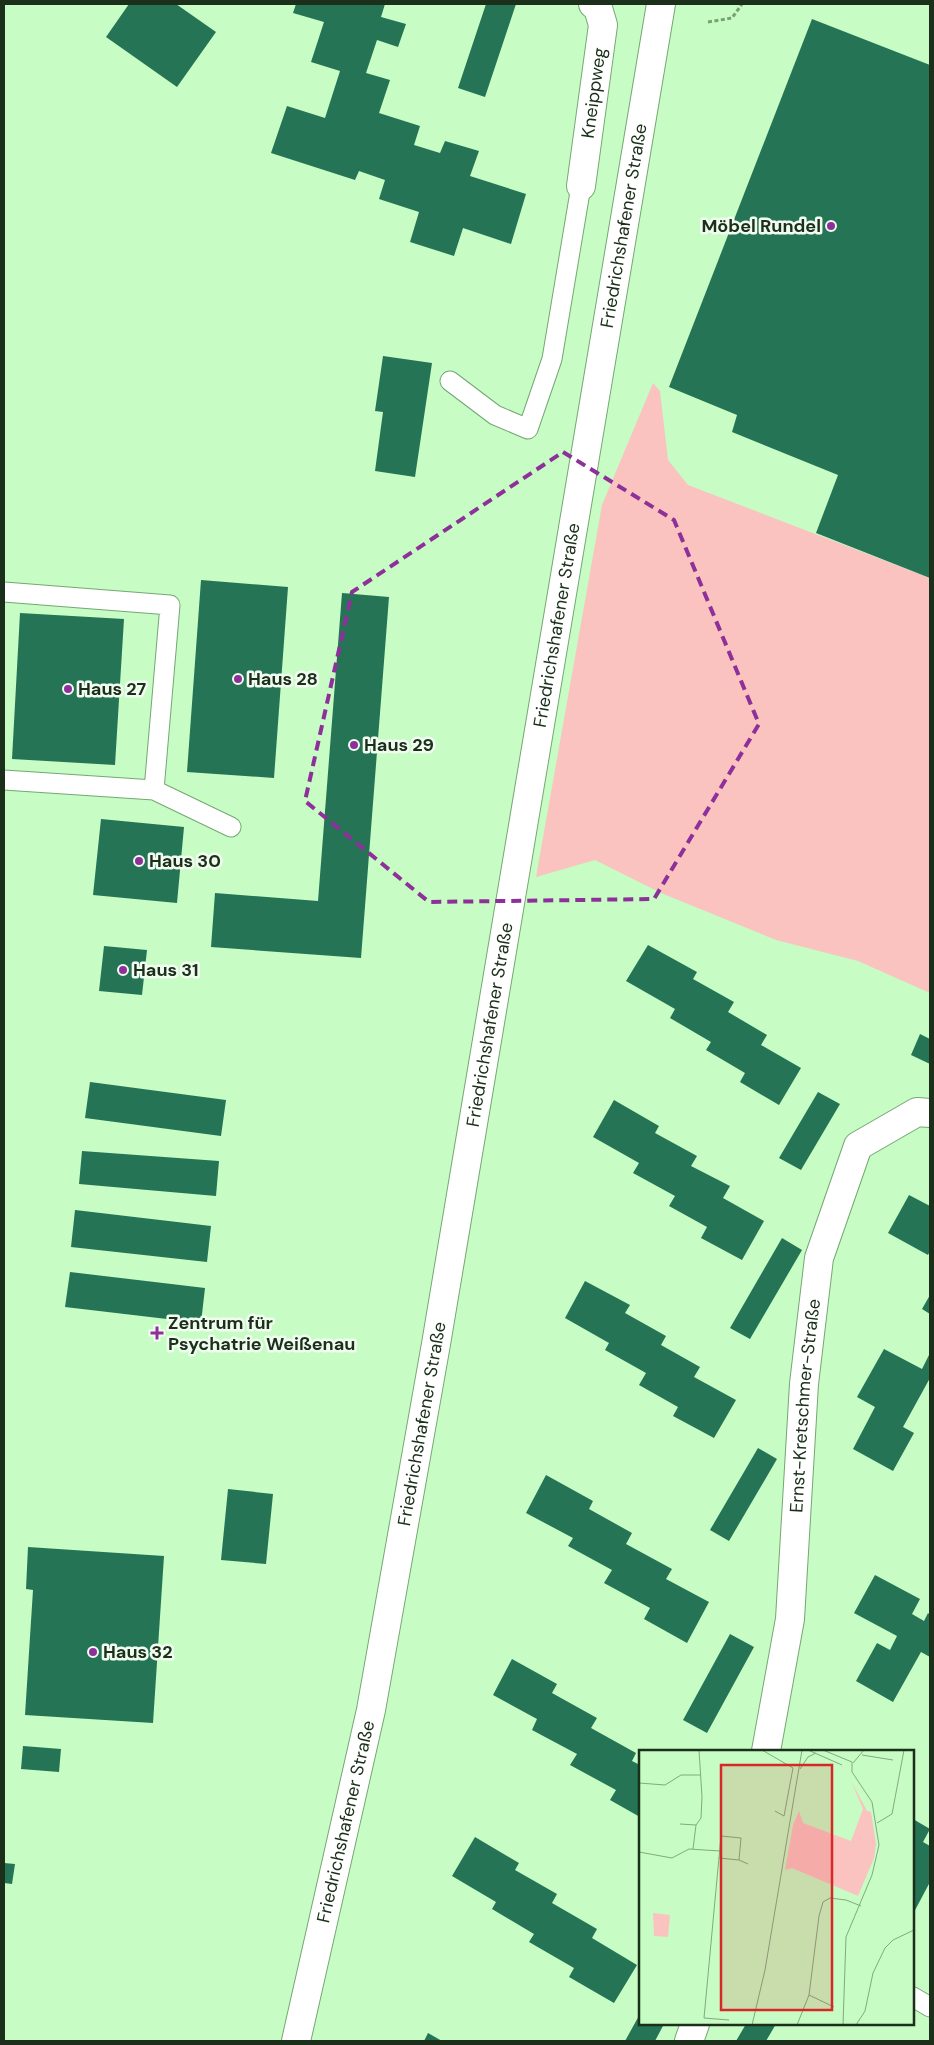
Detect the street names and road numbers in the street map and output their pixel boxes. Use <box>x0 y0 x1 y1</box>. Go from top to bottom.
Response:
street label: Kneippweg <box>576 46 612 140</box>
street label: Friedrichshafener Straße <box>595 122 653 330</box>
street label: Friedrichshafener Straße <box>528 521 586 729</box>
street label: Friedrichshafener Straße <box>461 921 519 1129</box>
street label: Ernst-Kretschmer-Straße <box>784 1297 826 1513</box>
street label: Friedrichshafener Straße <box>392 1320 452 1528</box>
street label: Friedrichshafener Straße <box>311 1718 380 1925</box>

